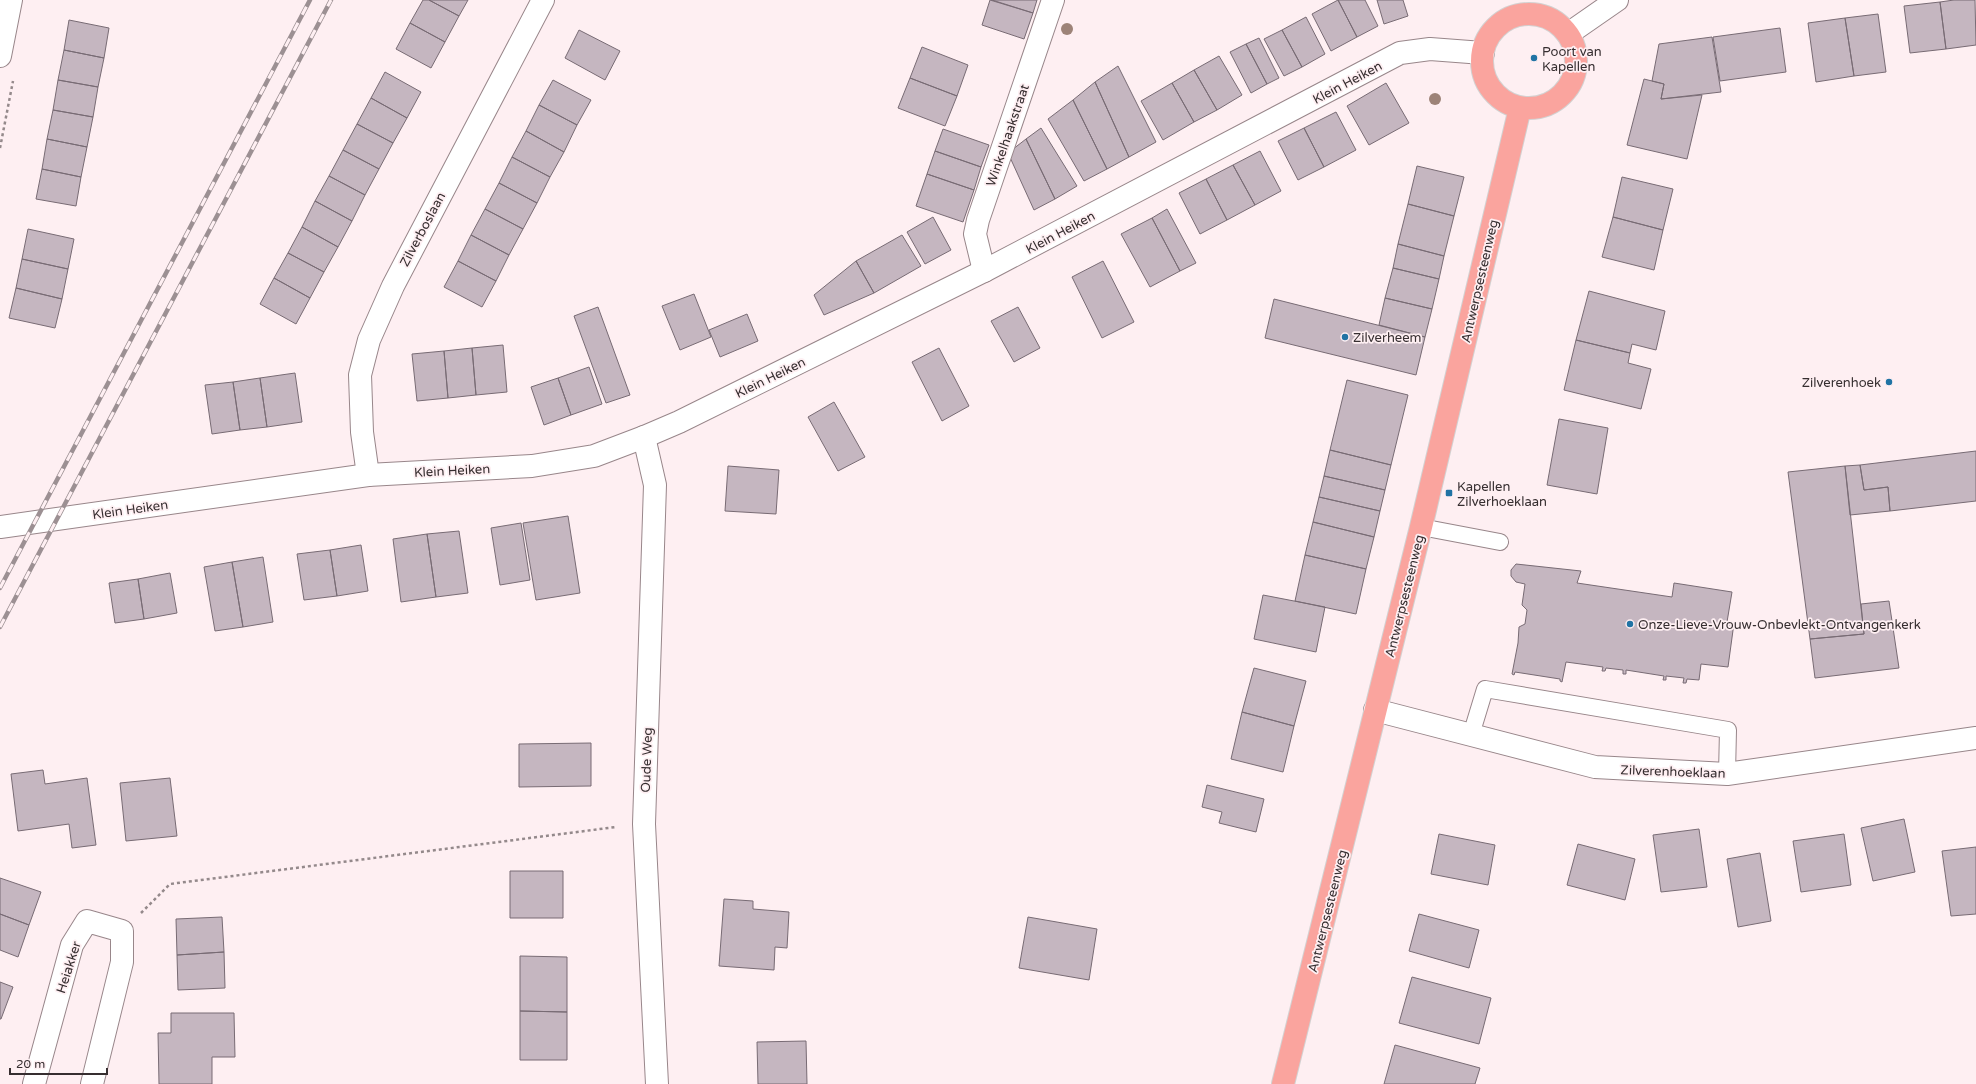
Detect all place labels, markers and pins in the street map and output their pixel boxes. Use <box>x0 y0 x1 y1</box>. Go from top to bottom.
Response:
place label: Poort van Kapellen <box>1542 44 1602 75</box>
marker: Poort van Kapellen <box>1529 53 1539 63</box>
place label: Zilverheem <box>1353 330 1421 346</box>
marker: Zilverheem <box>1340 332 1350 342</box>
place label: Zilverenhoek <box>1802 375 1881 391</box>
marker: Zilverenhoek <box>1884 377 1894 387</box>
place label: Kapellen Zilverhoeklaan <box>1457 479 1547 510</box>
marker: Kapellen Zilverhoeklaan <box>1444 488 1454 498</box>
place label: Onze-Lieve-Vrouw-Onbevlekt-Ontvangenkerk <box>1638 617 1921 633</box>
marker: Onze-Lieve-Vrouw-Onbevlekt-Ontvangenkerk <box>1625 619 1635 629</box>

